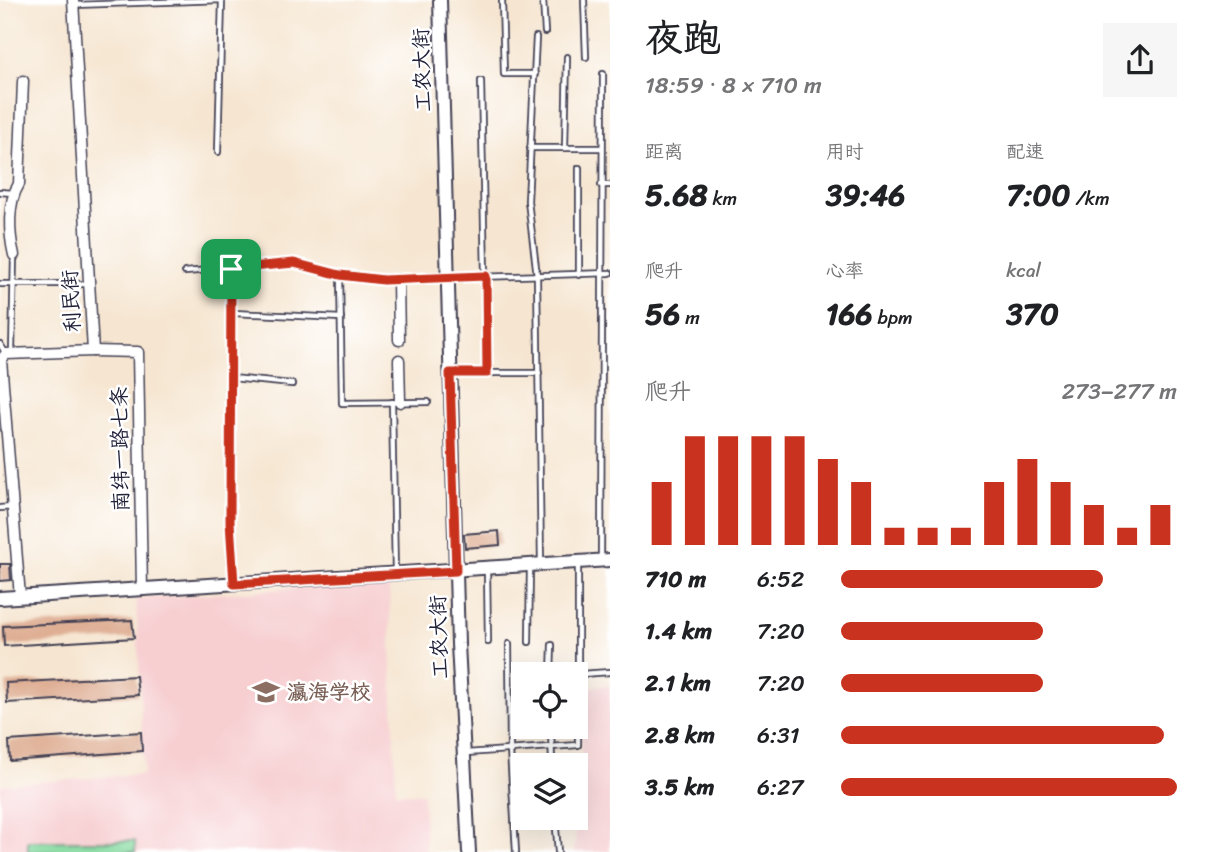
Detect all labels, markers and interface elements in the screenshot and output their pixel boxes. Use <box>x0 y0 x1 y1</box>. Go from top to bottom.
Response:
text: 夜跑 <box>645 5 721 72</box>
button: share <box>1103 23 1177 97</box>
street label: 工农大街 <box>402 27 442 113</box>
text: 18:59 · 8 × 710 m <box>645 65 822 106</box>
text: 距离 <box>645 135 683 168</box>
text: 用时 <box>826 135 864 168</box>
text: 配速 <box>1006 135 1044 168</box>
text: 5.68 <box>645 168 708 222</box>
text: 39:46 <box>826 168 905 222</box>
text: 7:00 <box>1006 168 1070 222</box>
text: km <box>708 182 737 215</box>
text: /km <box>1070 182 1110 215</box>
pin <box>201 239 261 299</box>
icon: arrive <box>212 250 250 288</box>
text: 爬升 <box>645 254 683 287</box>
text: 心率 <box>826 254 864 287</box>
text: kcal <box>1006 254 1041 287</box>
street label: 利民街 <box>50 269 92 333</box>
text: 56 <box>645 287 680 341</box>
text: 166 <box>826 287 873 341</box>
text: 370 <box>1006 287 1059 341</box>
text: m <box>680 301 700 334</box>
text: bpm <box>873 301 913 334</box>
text: 爬升 <box>645 371 691 412</box>
text: 273–277 m <box>1062 371 1177 412</box>
street label: 南纬一路七条 <box>100 386 140 512</box>
text: 710 m <box>645 559 706 600</box>
text: 6:52 <box>757 559 804 600</box>
street label: 工农大街 <box>419 594 459 680</box>
text: 1.4 km <box>645 611 712 652</box>
text: 7:20 <box>757 611 805 652</box>
map controls <box>511 662 588 830</box>
button: locate <box>511 662 588 739</box>
text: 2.1 km <box>645 663 711 704</box>
text: 7:20 <box>757 663 805 704</box>
place label: 瀛海学校 <box>287 673 371 711</box>
school or university icon: 瀛海学校 <box>251 677 281 707</box>
text: 2.8 km <box>645 715 715 756</box>
text: 6:31 <box>757 715 800 756</box>
button: layers <box>511 753 588 830</box>
text: 3.5 km <box>645 767 714 808</box>
text: 6:27 <box>757 767 803 808</box>

